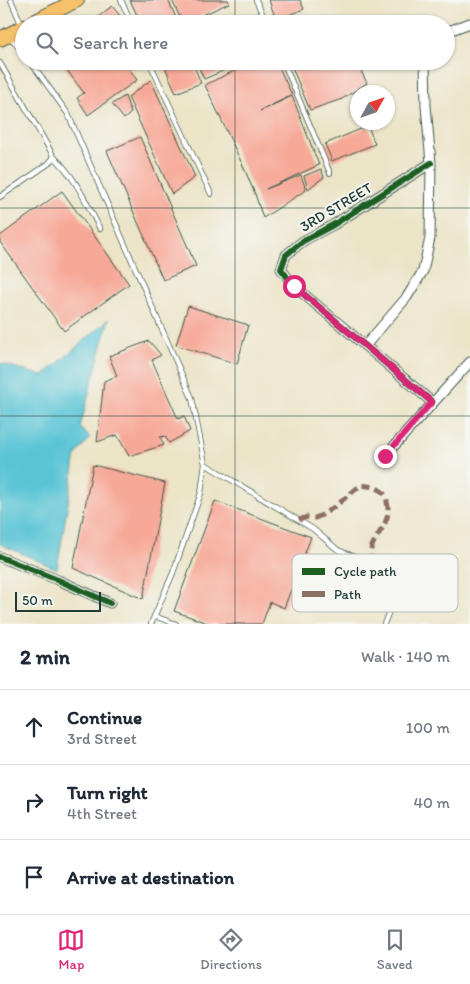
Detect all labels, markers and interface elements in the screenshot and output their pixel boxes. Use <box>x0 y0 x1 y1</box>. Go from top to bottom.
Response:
search box <box>15 15 455 70</box>
icon: search <box>33 29 61 57</box>
text: Search here <box>73 31 168 54</box>
north arrow <box>350 85 395 130</box>
street label: 3RD STREET <box>296 178 376 236</box>
route start <box>283 275 306 298</box>
route end <box>374 445 397 468</box>
legend <box>292 554 458 612</box>
text: Cycle path <box>334 563 397 580</box>
text: Path <box>334 586 361 603</box>
scale bar <box>15 589 101 612</box>
text: 50 m <box>22 592 53 609</box>
text: 2 min <box>20 644 70 669</box>
text: Walk · 140 m <box>361 647 450 666</box>
text: Continue <box>67 706 142 729</box>
icon: ahead <box>20 713 48 741</box>
text: 100 m <box>406 718 450 737</box>
text: 3rd Street <box>67 729 137 748</box>
text: Turn right <box>67 781 148 804</box>
icon: right <box>20 788 48 816</box>
text: 40 m <box>413 793 450 812</box>
text: 4th Street <box>67 804 137 823</box>
icon: arrive <box>20 863 48 891</box>
text: Arrive at destination <box>67 866 234 889</box>
tab: Map <box>57 926 85 973</box>
tab: Directions <box>200 926 262 973</box>
tab: Saved <box>377 926 413 973</box>

